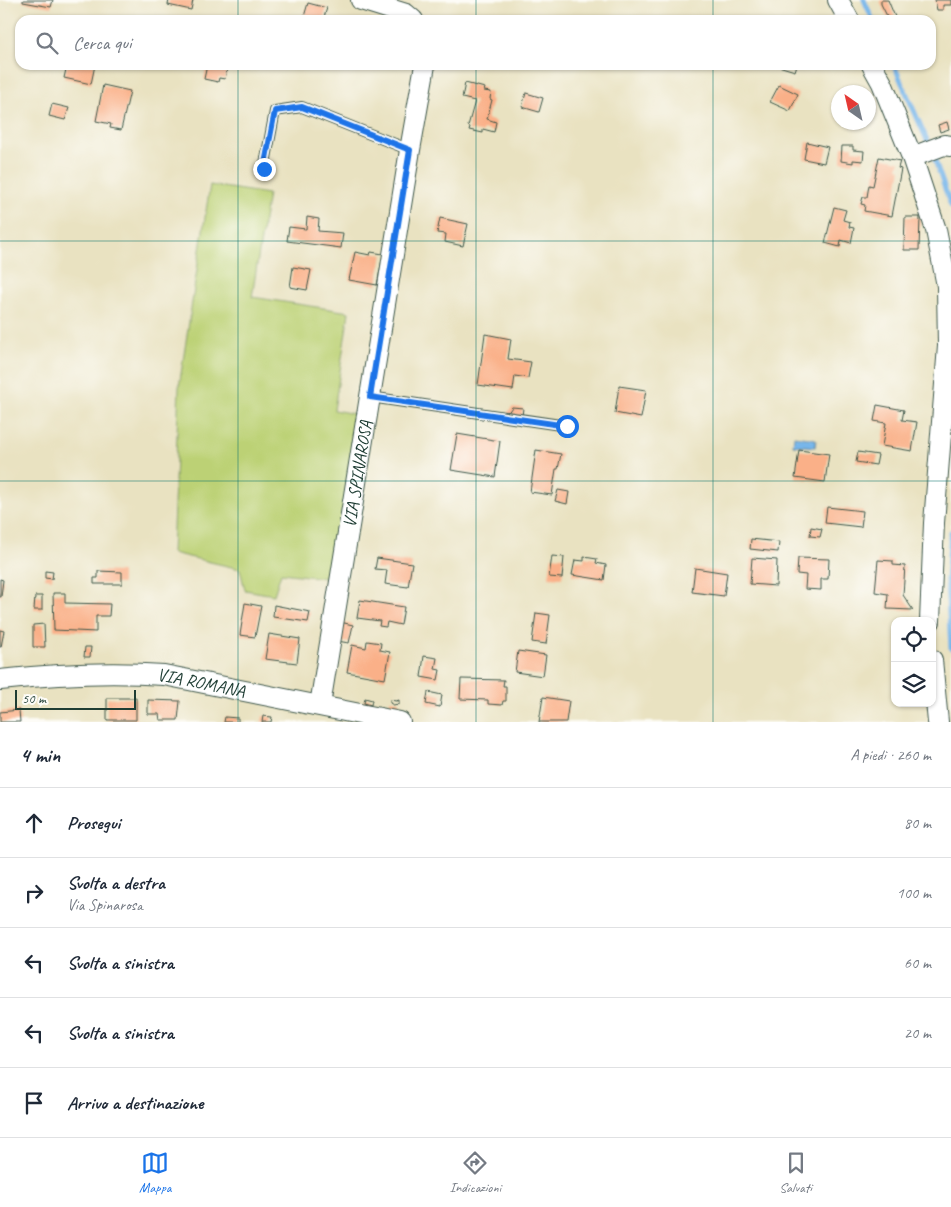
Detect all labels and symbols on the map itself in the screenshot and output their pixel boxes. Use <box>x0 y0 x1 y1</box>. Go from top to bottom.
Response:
north arrow <box>831 85 876 130</box>
route end <box>253 158 276 181</box>
route start <box>556 415 579 438</box>
street label: VIA SPINAROSA <box>338 418 377 529</box>
street label: VIA ROMANA <box>156 664 248 702</box>
scale bar <box>15 687 136 710</box>

